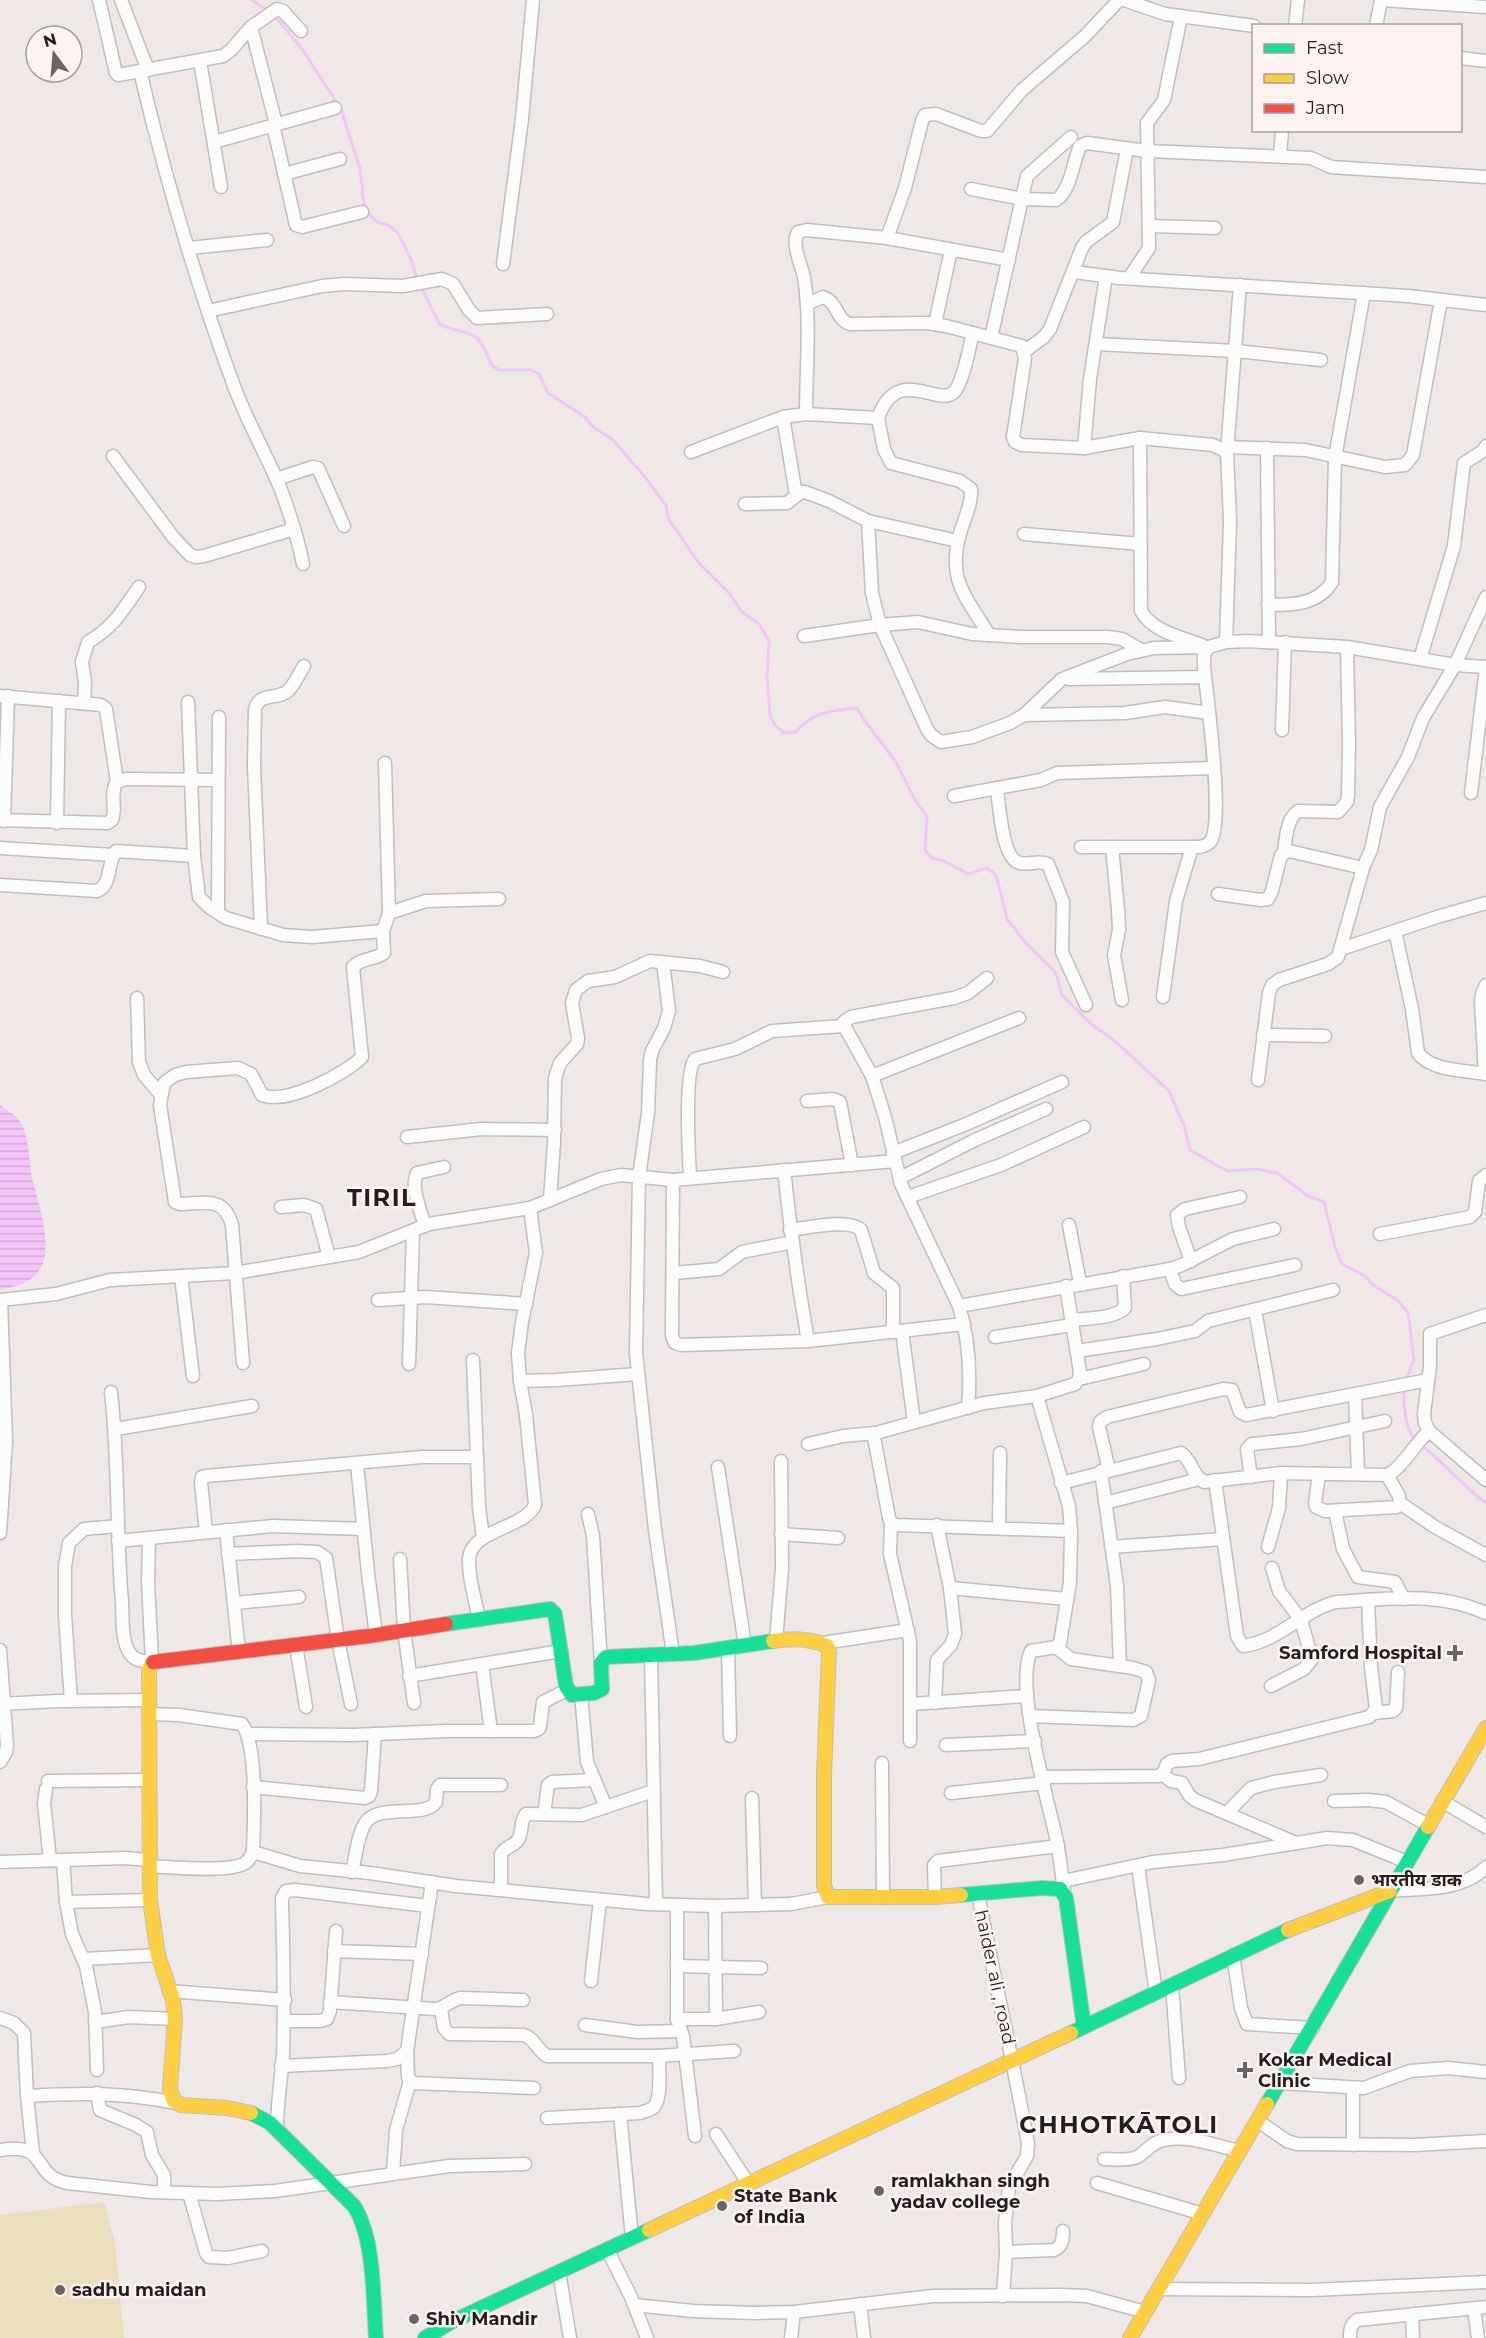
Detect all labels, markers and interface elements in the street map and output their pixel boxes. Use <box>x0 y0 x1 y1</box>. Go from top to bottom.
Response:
north arrow <box>24 24 84 84</box>
legend <box>1252 24 1462 132</box>
text: N <box>41 29 59 51</box>
text: Fast <box>1306 37 1344 59</box>
text: Slow <box>1306 67 1349 89</box>
text: Jam <box>1305 97 1345 119</box>
district label: TIRIL <box>347 1183 417 1212</box>
place label: Samford Hospital <box>1279 1642 1442 1664</box>
marker: Samford Hospital <box>1446 1644 1464 1662</box>
place label: भारतीय डाक <box>1371 1869 1463 1891</box>
marker: भारतीय डाक <box>1352 1873 1366 1887</box>
street label: haider ali , road <box>970 1908 1020 2046</box>
place label: Kokar Medical Clinic <box>1258 2049 1392 2092</box>
marker: Kokar Medical Clinic <box>1236 2061 1254 2079</box>
district label: CHHOTKĀTOLI <box>1019 2110 1219 2139</box>
place label: ramlakhan singh yadav college <box>890 2170 1050 2213</box>
marker: ramlakhan singh yadav college <box>872 2184 886 2198</box>
place label: State Bank of India <box>734 2185 837 2228</box>
marker: State Bank of India <box>715 2199 729 2213</box>
place label: sadhu maidan <box>72 2279 207 2301</box>
marker: sadhu maidan <box>53 2283 67 2297</box>
place label: Shiv Mandir <box>426 2308 538 2330</box>
marker: Shiv Mandir <box>407 2312 421 2326</box>

